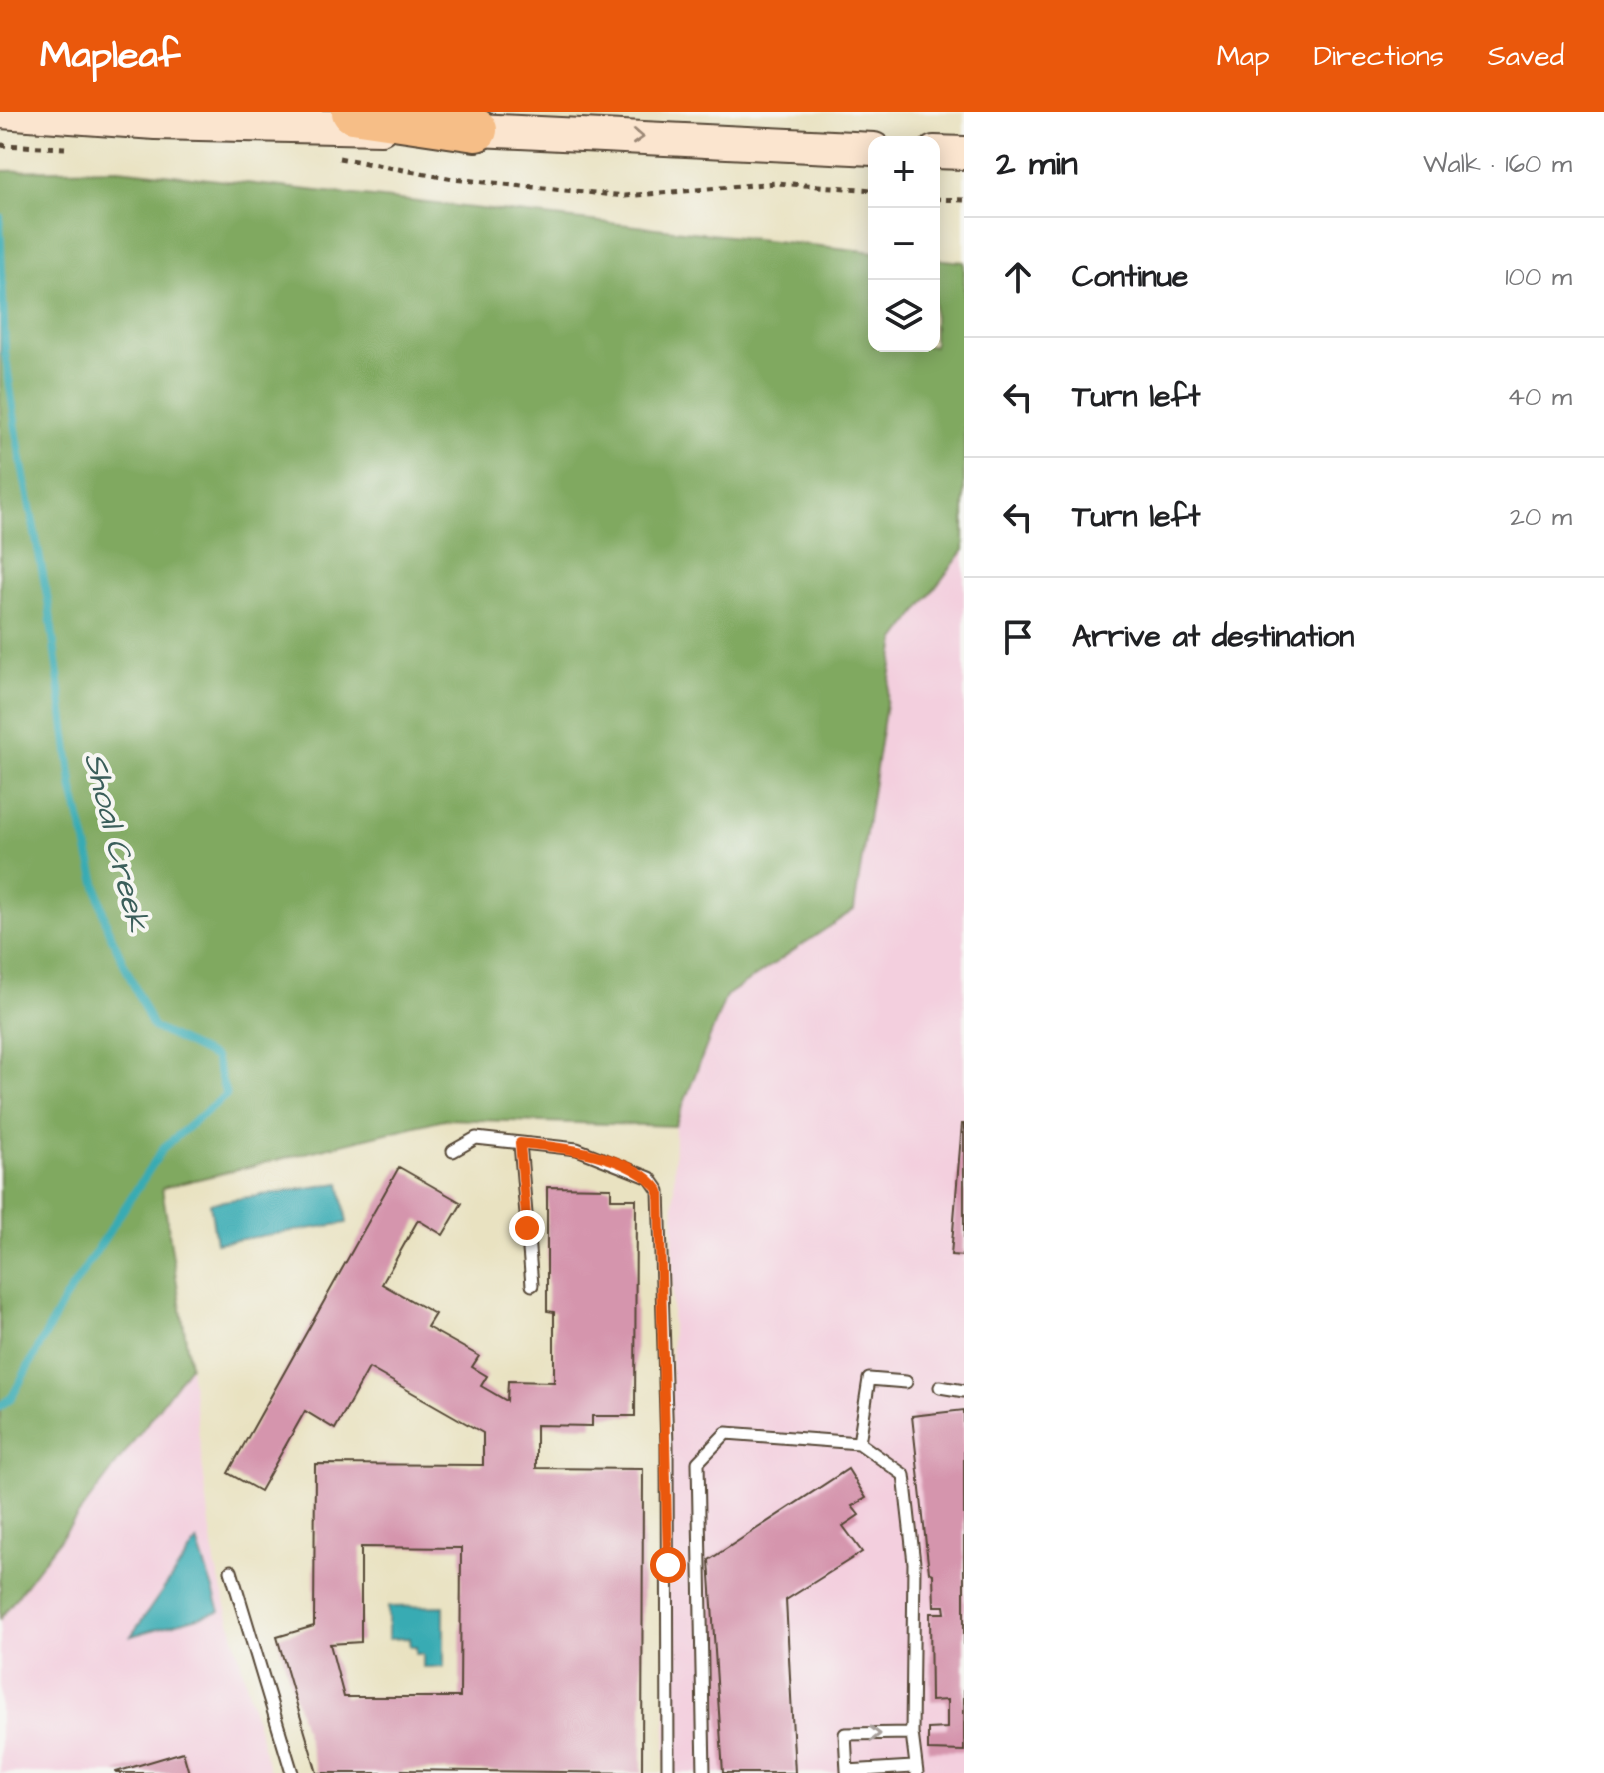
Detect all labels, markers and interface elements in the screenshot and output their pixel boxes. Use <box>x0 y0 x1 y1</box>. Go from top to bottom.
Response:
text: Mapleaf <box>40 30 180 82</box>
text: Map <box>1217 37 1270 76</box>
text: Directions <box>1314 37 1444 76</box>
text: Saved <box>1488 37 1564 76</box>
one-way arrow <box>632 129 645 146</box>
map controls <box>868 136 940 352</box>
button: + <box>868 136 940 208</box>
text: 2 min <box>996 140 1078 188</box>
text: Walk · 160 m <box>1423 146 1572 182</box>
button: − <box>868 208 940 280</box>
icon: ahead <box>996 255 1040 299</box>
text: Continue <box>1072 256 1188 298</box>
text: 100 m <box>1505 259 1572 295</box>
button: layers <box>868 280 940 352</box>
icon: left <box>996 375 1040 419</box>
text: Turn left <box>1072 376 1200 418</box>
text: 40 m <box>1507 379 1572 415</box>
icon: left <box>996 495 1040 539</box>
text: Turn left <box>1072 496 1200 538</box>
text: 20 m <box>1510 499 1572 535</box>
icon: arrive <box>996 615 1040 659</box>
text: Arrive at destination <box>1072 616 1354 658</box>
water label: Shoal Creek <box>72 748 160 938</box>
route end <box>509 1210 545 1246</box>
route start <box>650 1547 686 1583</box>
one-way arrow <box>869 1725 882 1742</box>

